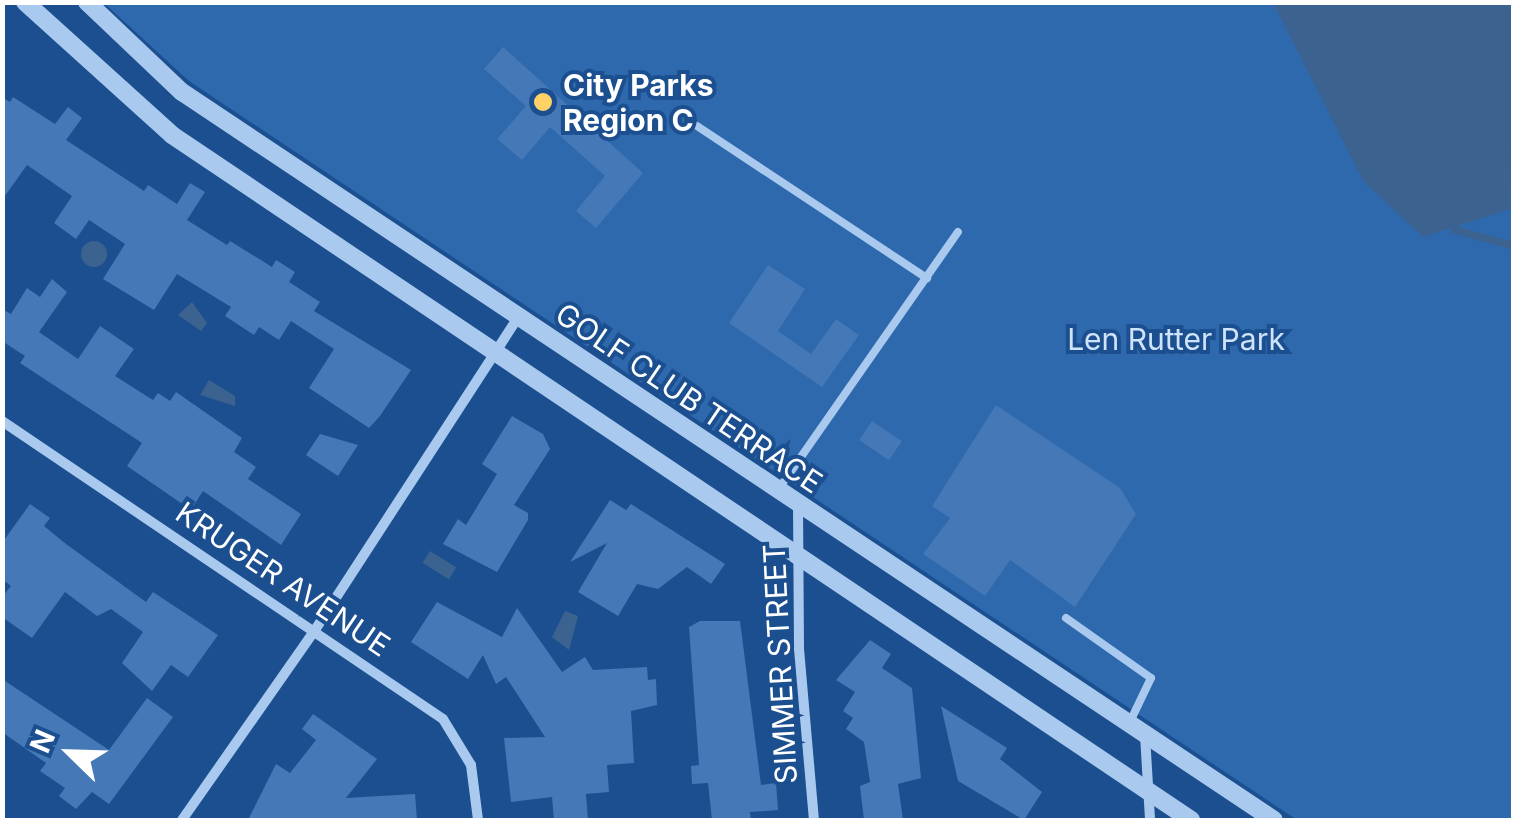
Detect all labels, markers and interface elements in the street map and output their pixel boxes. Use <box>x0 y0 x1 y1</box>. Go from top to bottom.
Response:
place label: City Parks Region C <box>563 67 713 138</box>
marker: City Parks Region C <box>532 91 554 113</box>
street label: GOLF CLUB TERRACE <box>549 295 829 501</box>
park label: Len Rutter Park <box>1067 321 1285 357</box>
street label: KRUGER AVENUE <box>169 494 397 664</box>
street label: SIMMER STREET <box>756 543 804 785</box>
north arrow <box>20 703 120 803</box>
text: N <box>23 725 62 758</box>

